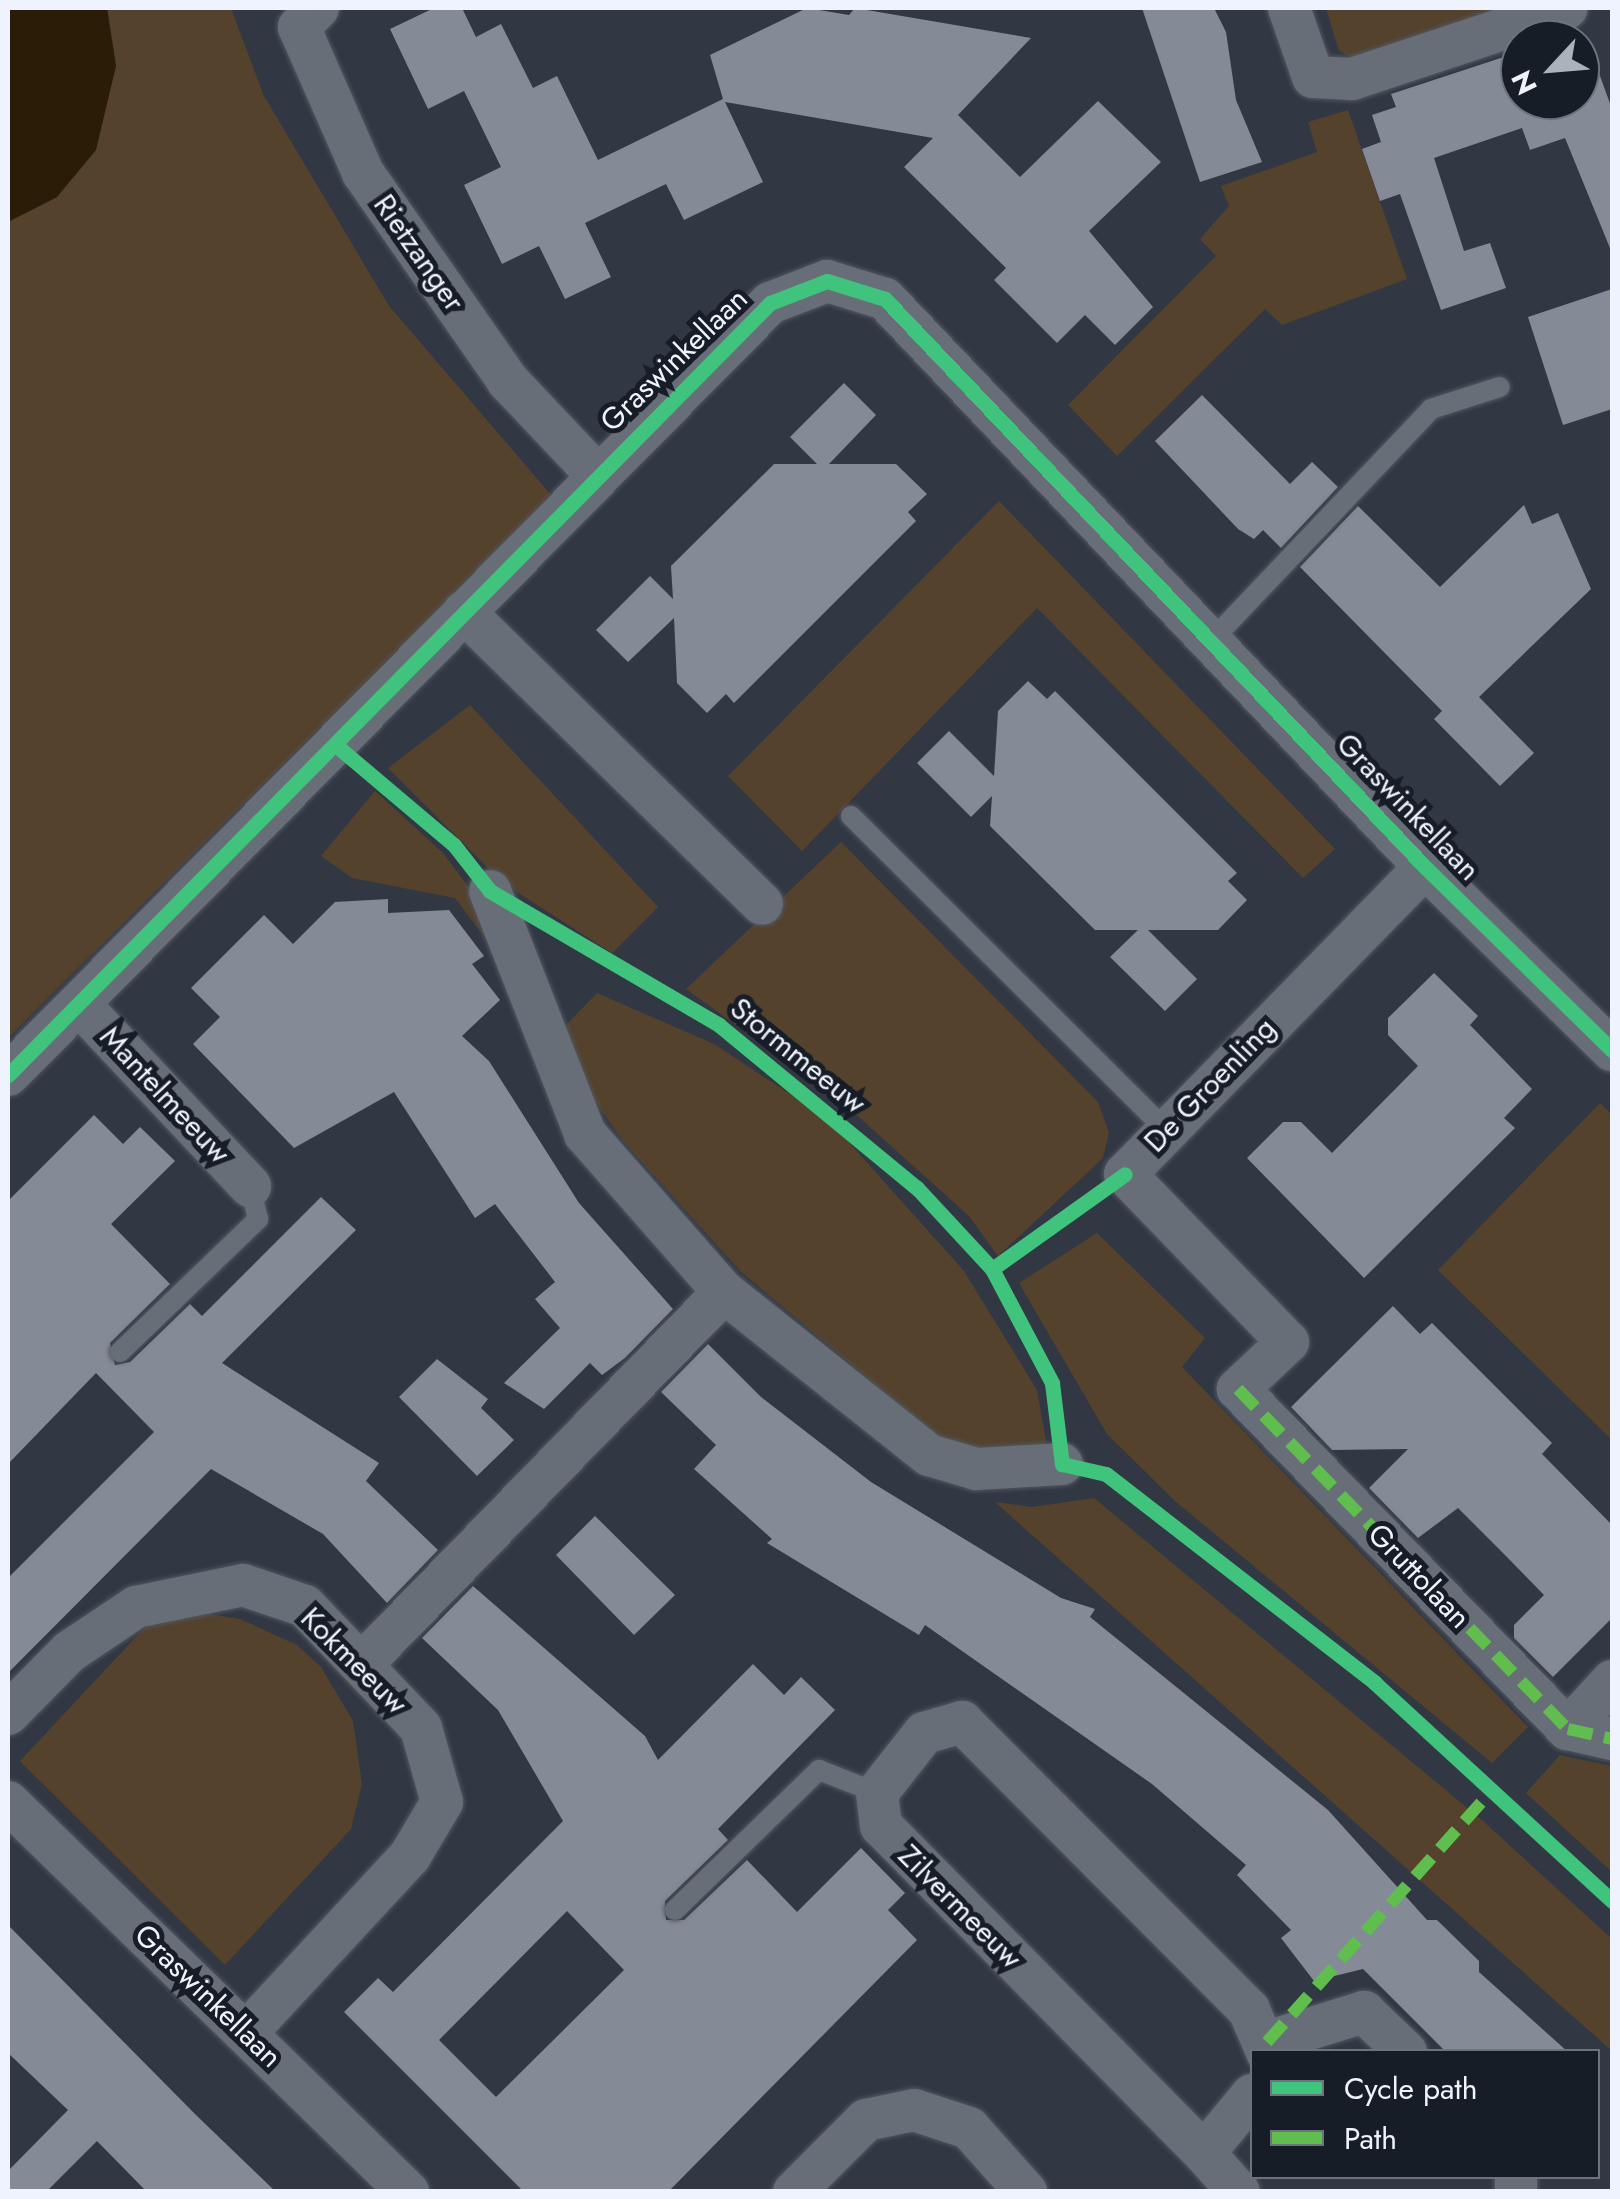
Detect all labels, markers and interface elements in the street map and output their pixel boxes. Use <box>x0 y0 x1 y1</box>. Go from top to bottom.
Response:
north arrow <box>1500 20 1600 120</box>
text: N <box>1501 64 1548 101</box>
street label: Rietzanger <box>366 188 472 318</box>
street label: Graswinkellaan <box>593 281 755 439</box>
street label: Graswinkellaan <box>1329 726 1487 888</box>
street label: Stormmeeuw <box>723 990 873 1122</box>
street label: De Groenling <box>1137 1010 1283 1160</box>
street label: Mantelmeeuw <box>92 1019 238 1171</box>
street label: Gruttolaan <box>1360 1516 1478 1636</box>
street label: Kokmeeuw <box>293 1600 415 1722</box>
street label: Zilvermeeuw <box>891 1838 1029 1976</box>
street label: Graswinkellaan <box>127 1917 289 2075</box>
legend <box>1250 2049 1600 2179</box>
text: Cycle path <box>1344 2067 1477 2110</box>
text: Path <box>1344 2117 1397 2160</box>

